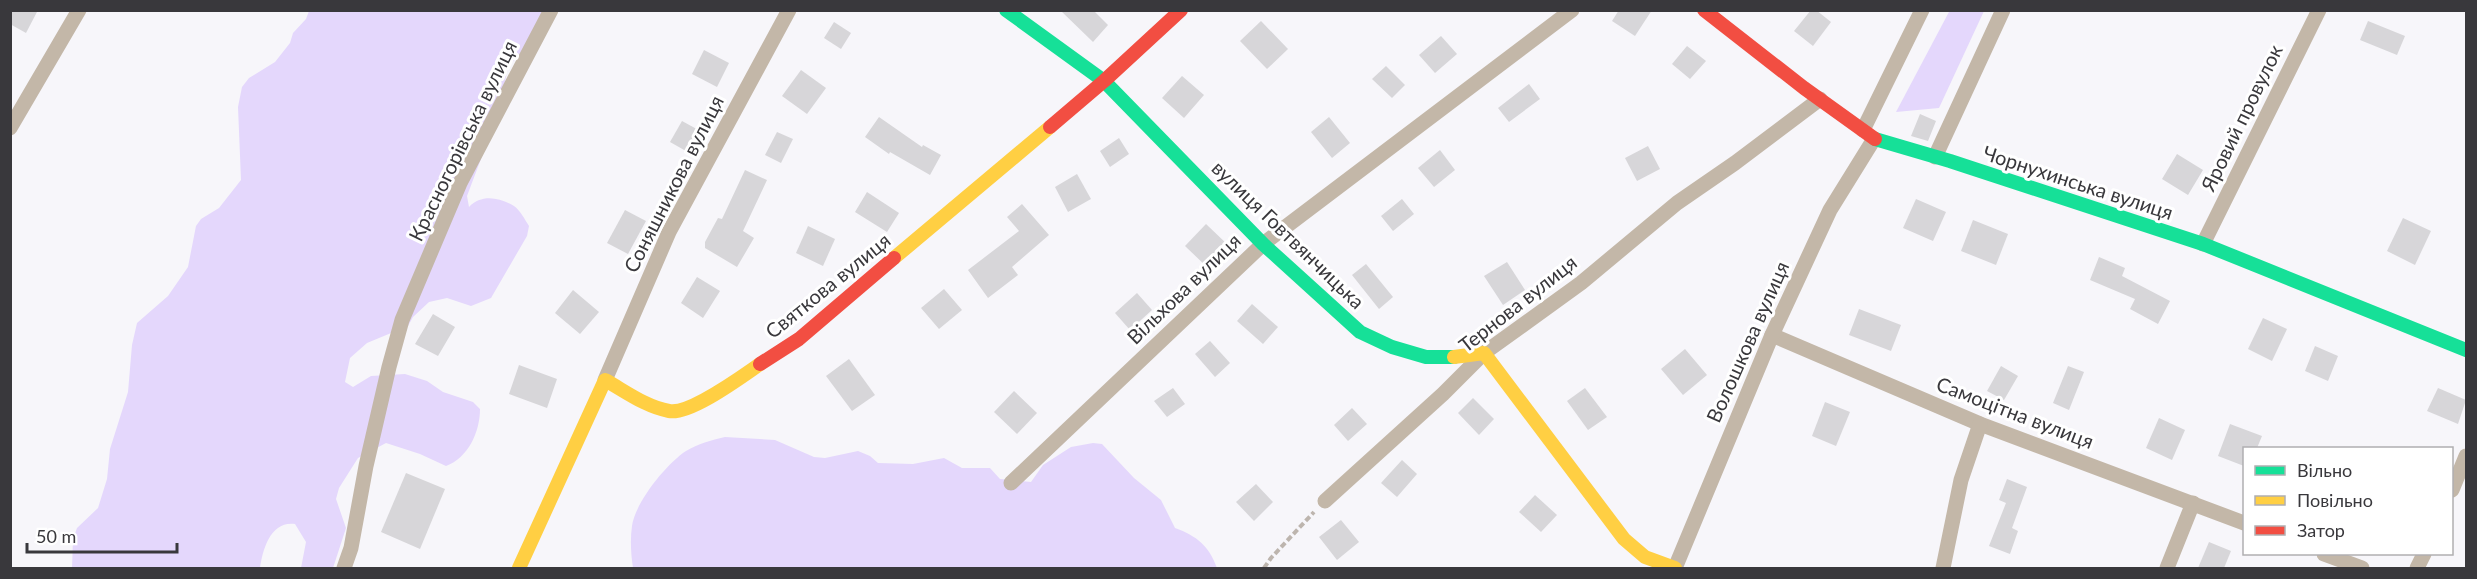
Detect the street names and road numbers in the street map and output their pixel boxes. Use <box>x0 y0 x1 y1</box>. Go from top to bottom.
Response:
street label: Красногорівська вулиця <box>403 36 521 245</box>
street label: Яровий провулок <box>2195 40 2287 196</box>
street label: Соняшникова вулиця <box>618 91 728 276</box>
street label: Чорнухинська вулиця <box>1980 140 2176 224</box>
street label: вулиця Говтвянчицька <box>1207 155 1370 313</box>
street label: Святкова вулиця <box>760 228 895 343</box>
street label: Вільхова вулиця <box>1122 228 1245 349</box>
street label: Тернова вулиця <box>1454 250 1581 357</box>
street label: Волошкова вулиця <box>1701 257 1793 426</box>
street label: Самоцітна вулиця <box>1933 371 2097 453</box>

